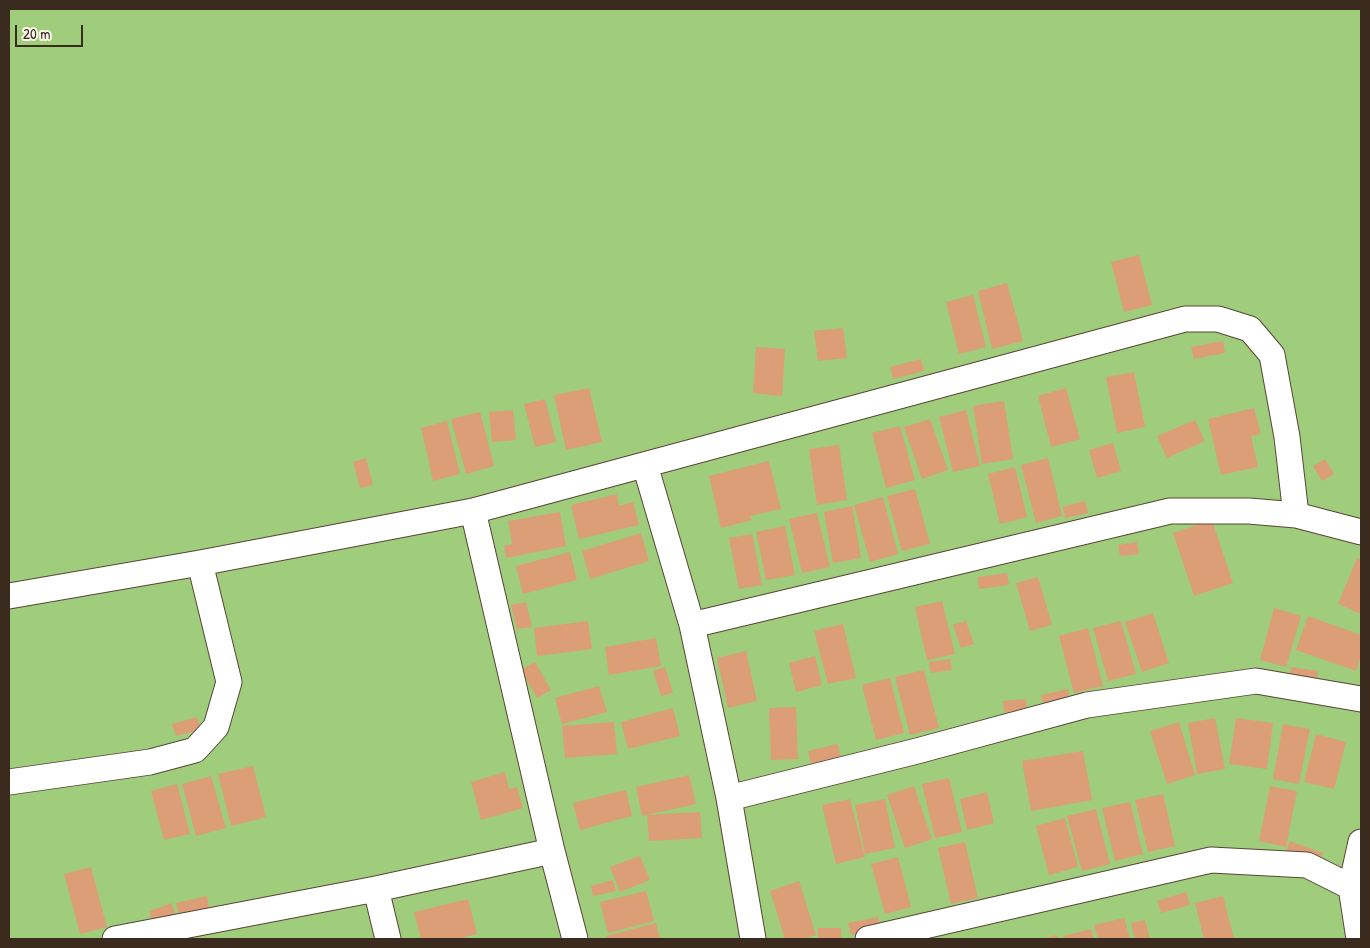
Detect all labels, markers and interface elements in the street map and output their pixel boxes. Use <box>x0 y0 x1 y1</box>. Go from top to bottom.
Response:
scale bar <box>18 15 85 47</box>
text: 20 m <box>23 23 50 44</box>

